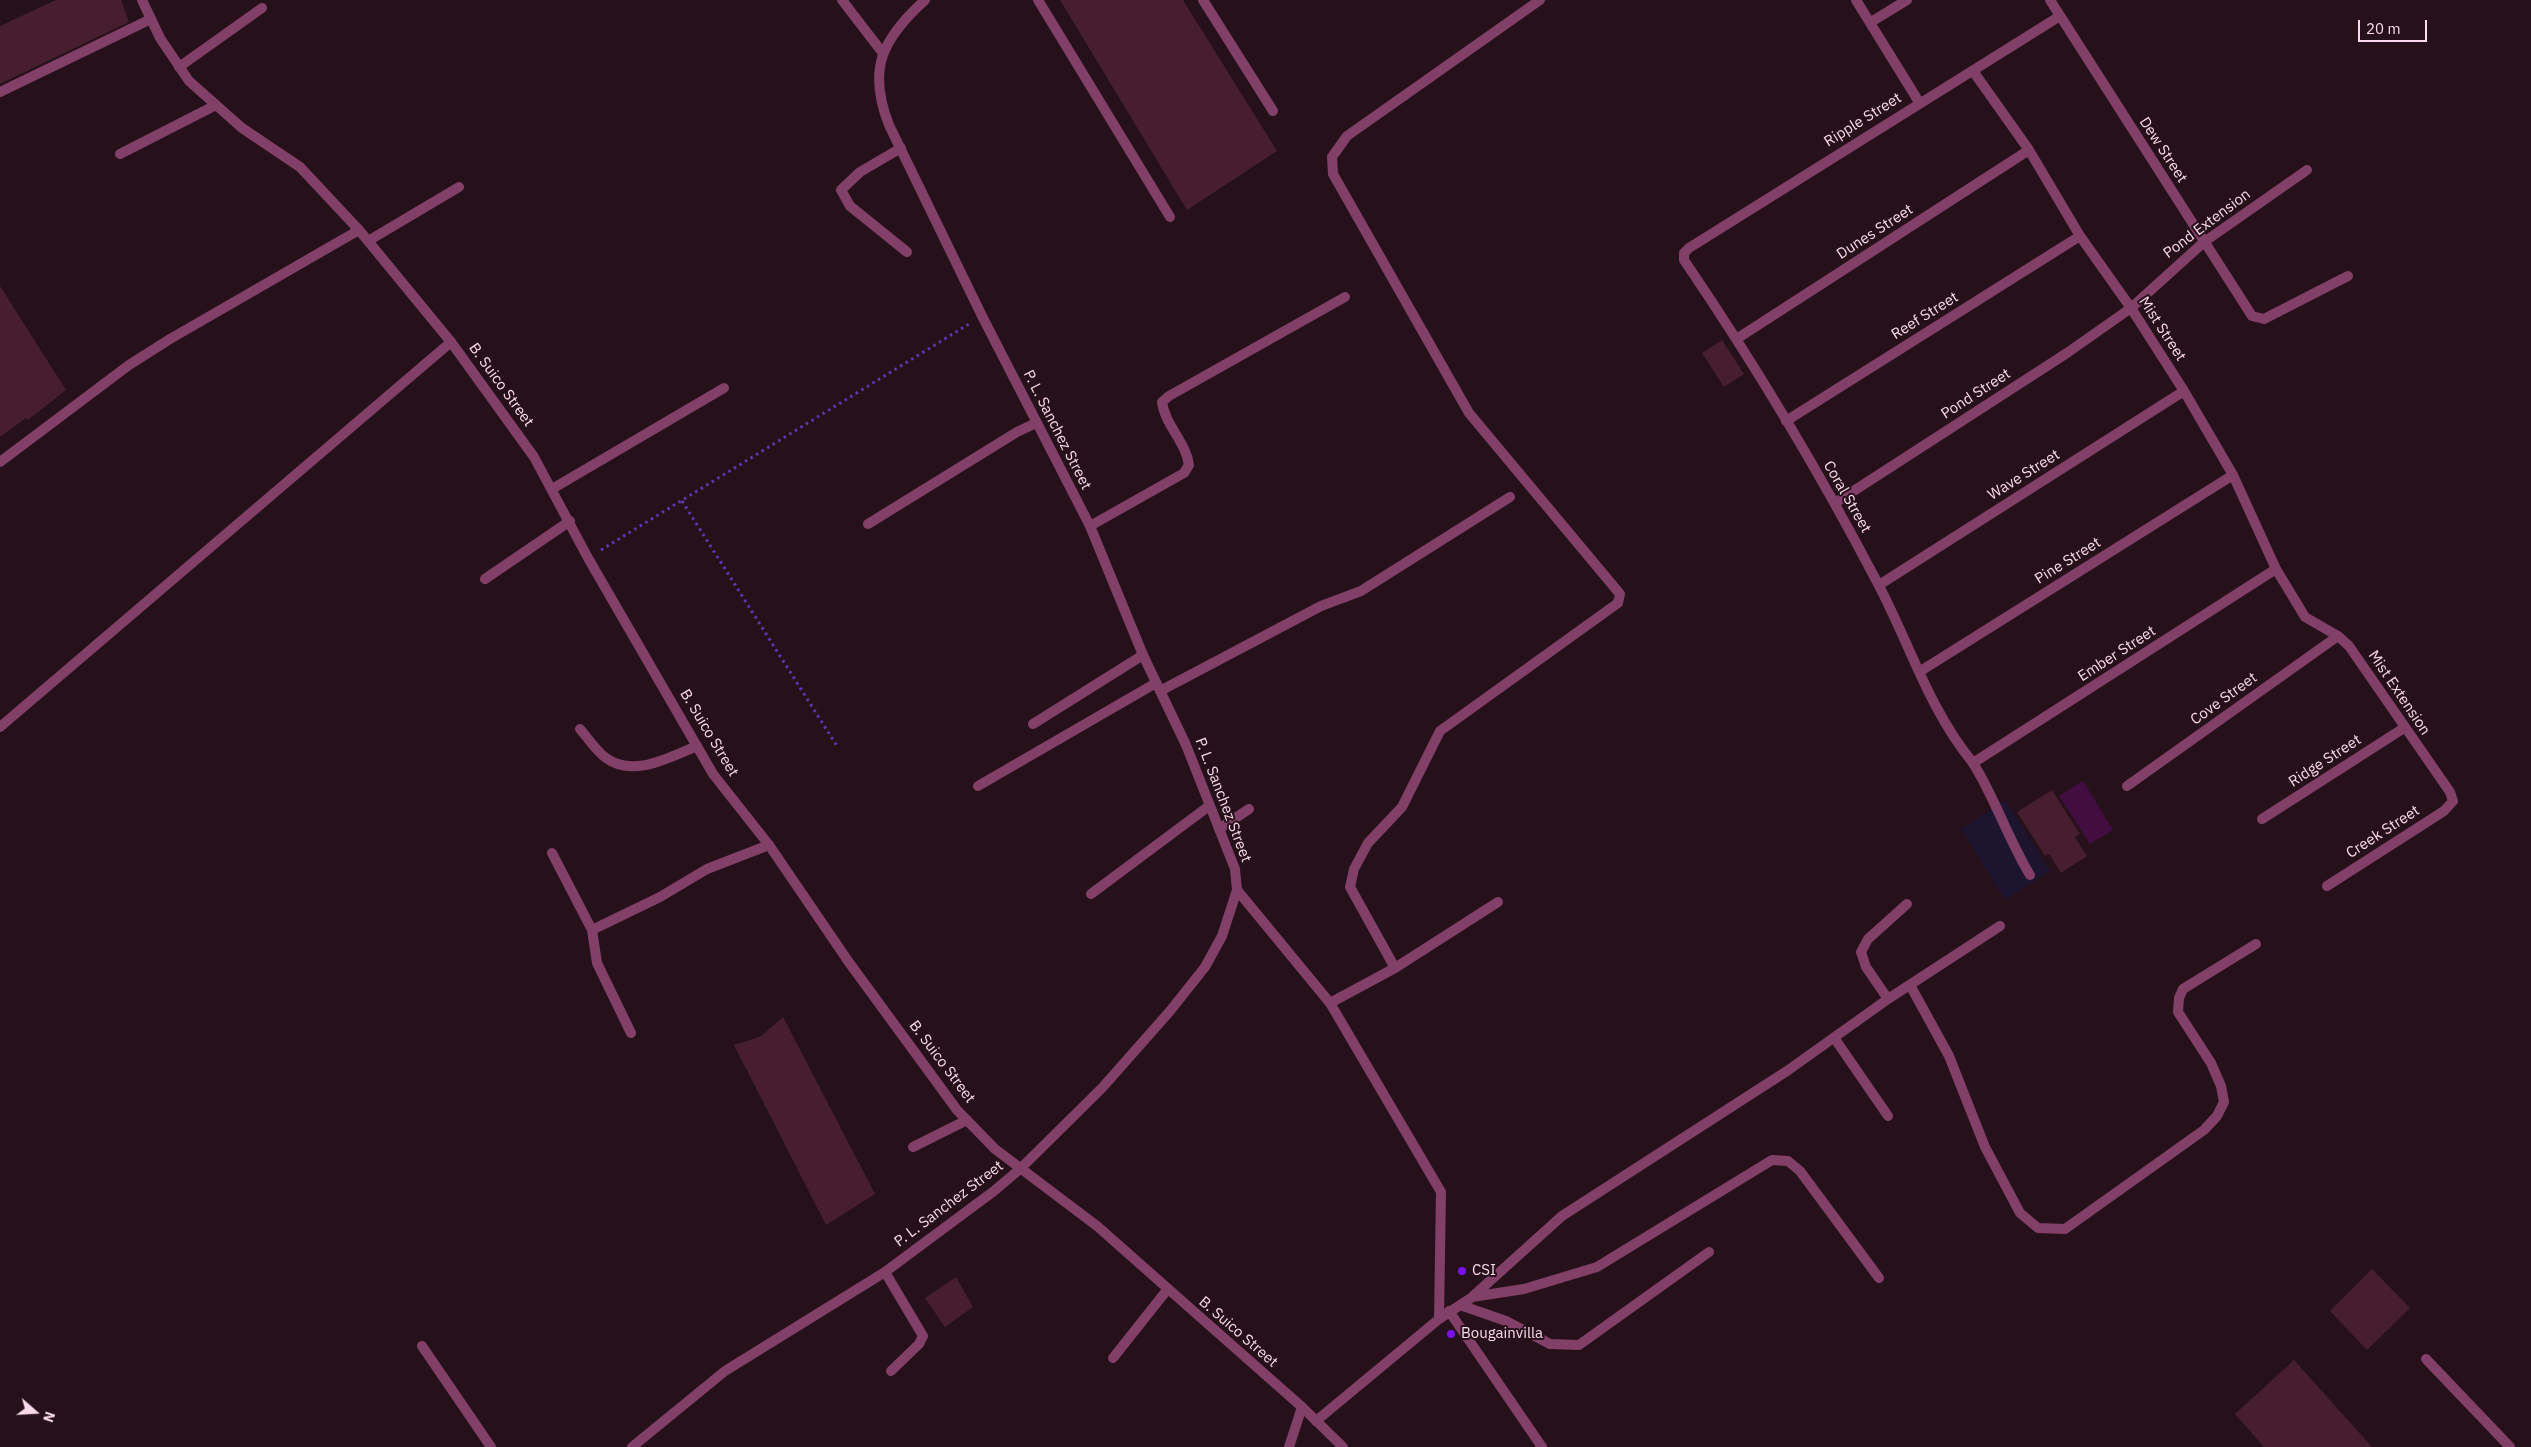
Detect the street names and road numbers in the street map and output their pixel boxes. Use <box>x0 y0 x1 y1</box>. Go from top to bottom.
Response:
street label: Ripple Street <box>1821 89 1905 151</box>
street label: Dew Street <box>2135 114 2191 186</box>
street label: Pond Extension <box>2160 185 2254 263</box>
street label: Dunes Street <box>1833 201 1917 263</box>
street label: Reef Street <box>1888 288 1962 344</box>
street label: Mist Street <box>2135 293 2189 365</box>
street label: B. Suico Street <box>465 340 537 430</box>
street label: Pond Street <box>1938 365 2014 423</box>
street label: P. L. Sanchez Street <box>1019 367 1095 493</box>
street label: Wave Street <box>1985 446 2063 504</box>
street label: Coral Street <box>1819 458 1875 536</box>
street label: Pine Street <box>2032 534 2104 588</box>
street label: Ember Street <box>2075 622 2159 686</box>
street label: Mist Extension <box>2364 647 2434 739</box>
street label: Cove Street <box>2187 669 2261 729</box>
street label: B. Suico Street <box>676 686 742 780</box>
street label: Ridge Street <box>2285 731 2365 791</box>
street label: P. L. Sanchez Street <box>1191 735 1255 865</box>
street label: Creek Street <box>2343 802 2423 862</box>
street label: B. Suico Street <box>905 1017 979 1107</box>
street label: P. L. Sanchez Street <box>891 1157 1007 1251</box>
street label: B. Suico Street <box>1195 1293 1281 1371</box>

